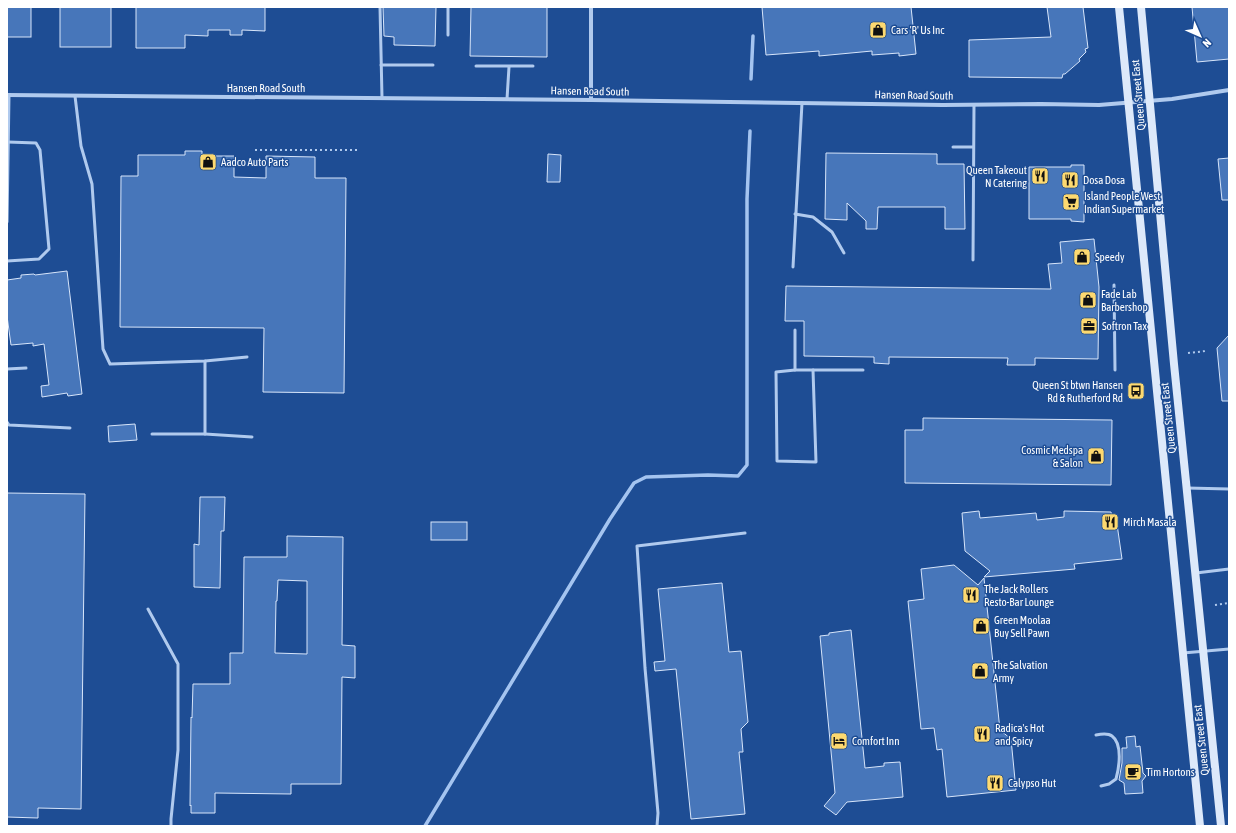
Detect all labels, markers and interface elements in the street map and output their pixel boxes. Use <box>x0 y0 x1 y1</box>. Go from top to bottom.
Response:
north arrow <box>1180 16 1220 56</box>
shop icon: Cars 'R' Us Inc <box>868 20 888 40</box>
place label: Cars 'R' Us Inc <box>891 24 945 36</box>
text: N <box>1201 37 1214 50</box>
street label: Queen Street East <box>1129 59 1147 131</box>
street label: Hansen Road South <box>227 82 305 94</box>
street label: Hansen Road South <box>551 84 629 98</box>
street label: Hansen Road South <box>875 88 953 102</box>
shop icon: Aadco Auto Parts <box>198 152 218 172</box>
place label: Aadco Auto Parts <box>221 156 288 168</box>
place label: Queen Takeout N Catering <box>966 164 1027 189</box>
restaurant icon: Queen Takeout N Catering <box>1030 166 1050 186</box>
restaurant icon: Dosa Dosa <box>1060 170 1080 190</box>
place label: Dosa Dosa <box>1083 174 1125 186</box>
place label: Island People West Indian Supermarket <box>1084 190 1164 215</box>
supermarket icon: Island People West Indian Supermarket <box>1061 192 1081 212</box>
shop icon: Speedy <box>1072 247 1092 267</box>
place label: Speedy <box>1095 251 1125 263</box>
place label: Fade Lab Barbershop <box>1101 288 1148 313</box>
shop icon: Fade Lab Barbershop <box>1078 290 1098 310</box>
office icon: Softron Tax <box>1079 316 1099 336</box>
place label: Softron Tax <box>1102 320 1147 332</box>
place label: Queen St btwn Hansen Rd & Rutherford Rd <box>1032 379 1123 404</box>
bus stop icon: Queen St btwn Hansen Rd & Rutherford Rd <box>1126 381 1146 401</box>
street label: Queen Street East <box>1158 382 1178 454</box>
place label: Cosmic Medspa & Salon <box>1021 444 1083 469</box>
shop icon: Cosmic Medspa & Salon <box>1086 446 1106 466</box>
restaurant icon: Mirch Masala <box>1100 512 1120 532</box>
place label: Mirch Masala <box>1123 516 1177 528</box>
place label: The Jack Rollers Resto-Bar Lounge <box>984 583 1054 608</box>
restaurant icon: The Jack Rollers Resto-Bar Lounge <box>961 585 981 605</box>
place label: Green Moolaa Buy Sell Pawn <box>994 614 1051 639</box>
shop icon: Green Moolaa Buy Sell Pawn <box>971 616 991 636</box>
place label: The Salvation Army <box>993 659 1048 684</box>
shop icon: The Salvation Army <box>970 661 990 681</box>
street label: Queen Street East <box>1191 704 1211 776</box>
place label: Radica's Hot and Spicy <box>995 722 1044 747</box>
restaurant icon: Radica's Hot and Spicy <box>972 724 992 744</box>
hotel icon: Comfort Inn <box>829 731 849 751</box>
place label: Comfort Inn <box>852 735 900 747</box>
cafe icon: Tim Hortons <box>1123 762 1143 782</box>
place label: Tim Hortons <box>1146 766 1195 778</box>
restaurant icon: Calypso Hut <box>985 773 1005 793</box>
place label: Calypso Hut <box>1008 777 1056 789</box>

